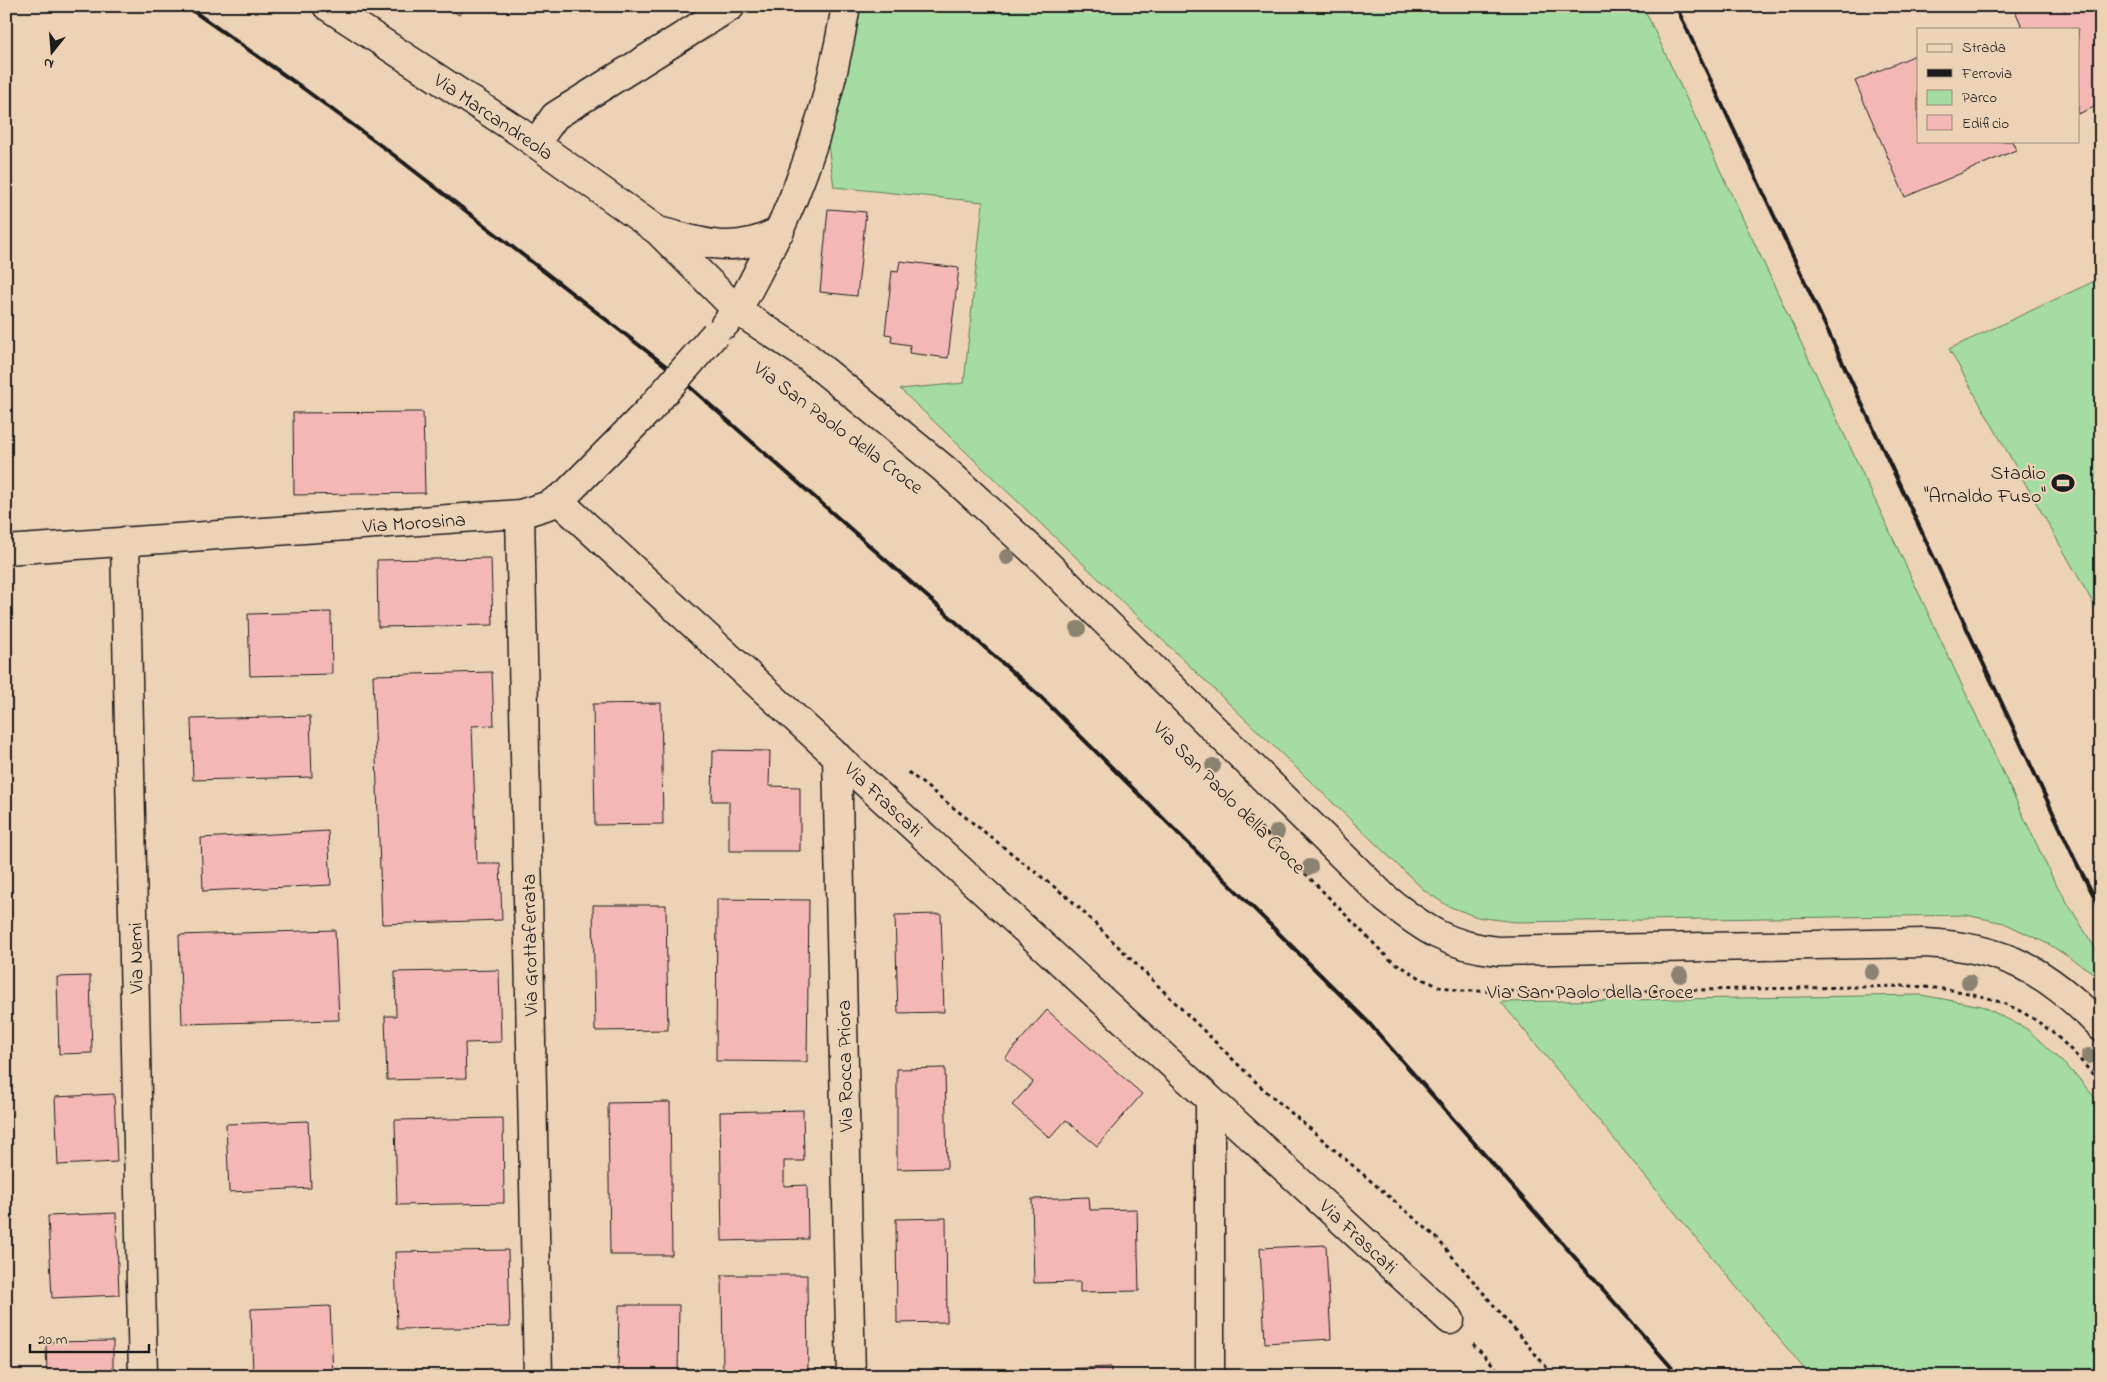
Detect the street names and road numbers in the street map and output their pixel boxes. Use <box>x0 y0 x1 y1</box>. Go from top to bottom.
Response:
street label: Via Marcandreola <box>426 67 558 169</box>
street label: Via San Paolo della Croce <box>746 355 929 503</box>
street label: Via Morosina <box>361 506 467 543</box>
street label: Via San Paolo della Croce <box>1144 715 1311 882</box>
street label: Via Frascati <box>836 756 928 845</box>
street label: Via Grottaferrata <box>516 874 547 1017</box>
street label: Via Nemi <box>122 922 153 995</box>
street label: Via San Paolo della Croce <box>1486 979 1693 1008</box>
street label: Via Rocca Priora <box>831 1000 862 1133</box>
street label: Via Frascati <box>1311 1193 1403 1282</box>

